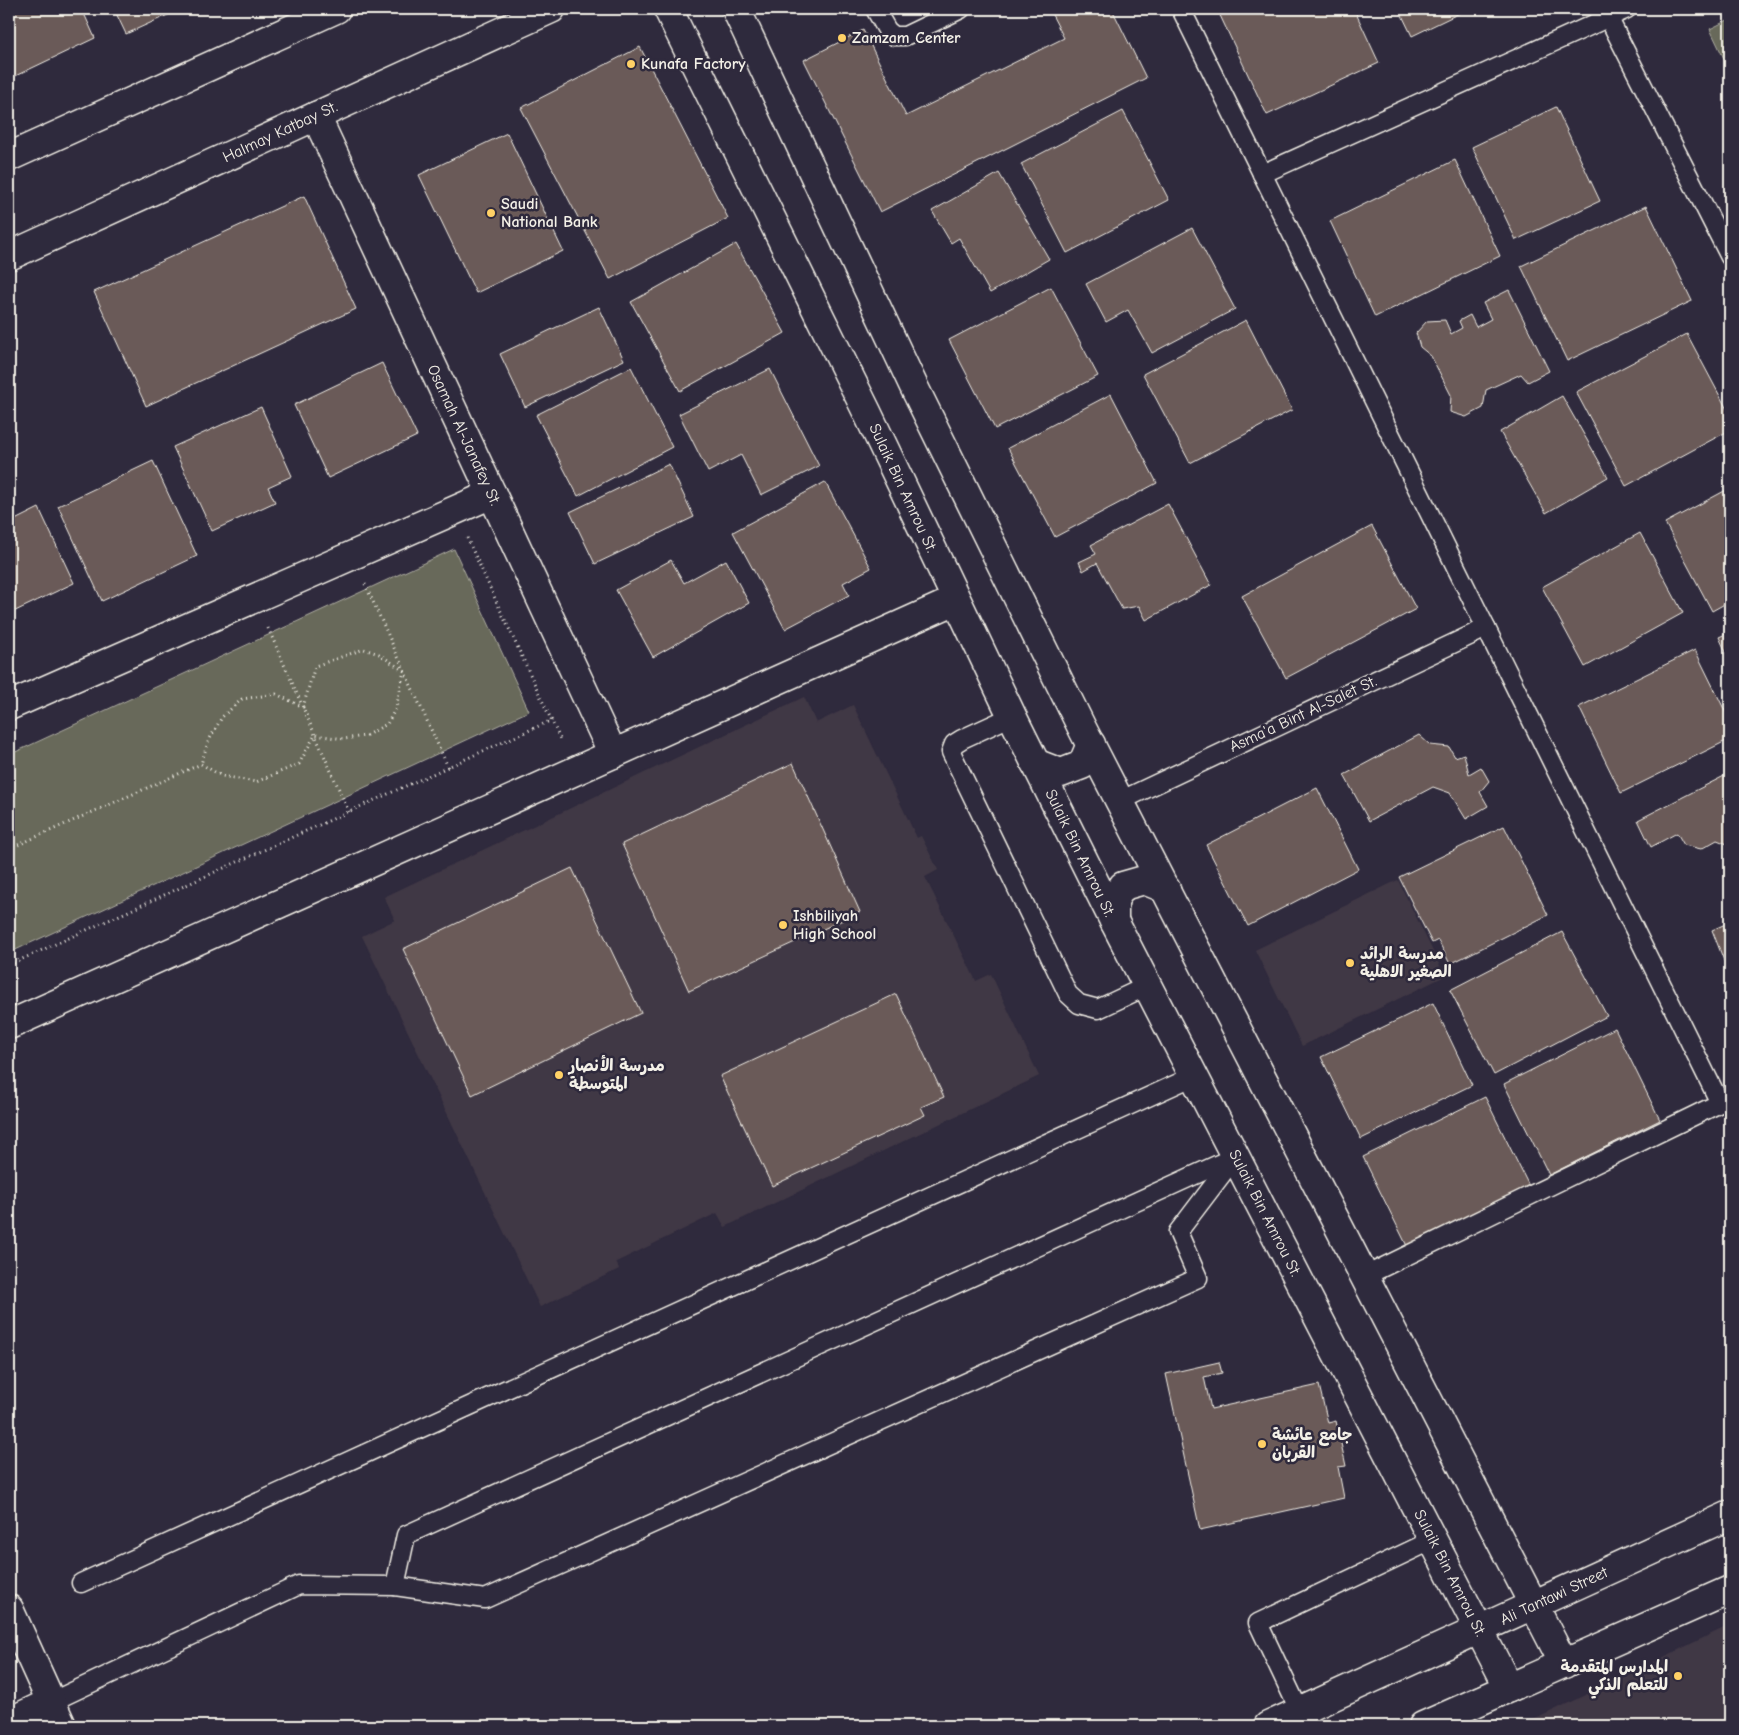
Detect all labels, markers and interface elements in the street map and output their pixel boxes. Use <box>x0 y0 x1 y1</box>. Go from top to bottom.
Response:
place label: Zamzam Center <box>852 29 961 47</box>
marker: Zamzam Center <box>836 32 848 44</box>
place label: Kunafa Factory <box>641 55 746 73</box>
marker: Kunafa Factory <box>625 58 637 70</box>
street label: Halmay Katbay St. <box>220 98 340 166</box>
place label: Saudi National Bank <box>501 195 598 231</box>
marker: Saudi National Bank <box>485 207 497 219</box>
street label: Osamah Al-Janafey St. <box>424 362 504 508</box>
street label: Sulaik Bin Amrou St. <box>865 421 941 555</box>
street label: Asma'a Bint Al-Salet St. <box>1227 672 1379 756</box>
street label: Sulaik Bin Amrou St. <box>1041 786 1119 920</box>
place label: Ishbiliyah High School <box>793 907 876 943</box>
marker: Ishbiliyah High School <box>777 919 789 931</box>
place label: مدرسة الرائد الصغير الاهلية <box>1360 945 1452 981</box>
marker: مدرسة الرائد الصغير الاهلية <box>1344 957 1356 969</box>
place label: مدرسة الأنصار المتوسطة <box>567 1054 665 1094</box>
marker: مدرسة الأنصار المتوسطة <box>553 1069 565 1081</box>
street label: Sulaik Bin Amrou St. <box>1225 1147 1305 1279</box>
place label: جامع عائشة القربان <box>1272 1426 1352 1462</box>
marker: جامع عائشة القربان <box>1256 1438 1268 1450</box>
street label: Sulaik Bin Amrou St. <box>1410 1507 1490 1639</box>
street label: Ali Tantawi Street <box>1497 1563 1611 1629</box>
place label: المدارس المتقدمة للتعلم الذكي <box>1561 1658 1668 1699</box>
marker: المدارس المتقدمة للتعلم الذكي <box>1672 1670 1684 1682</box>

